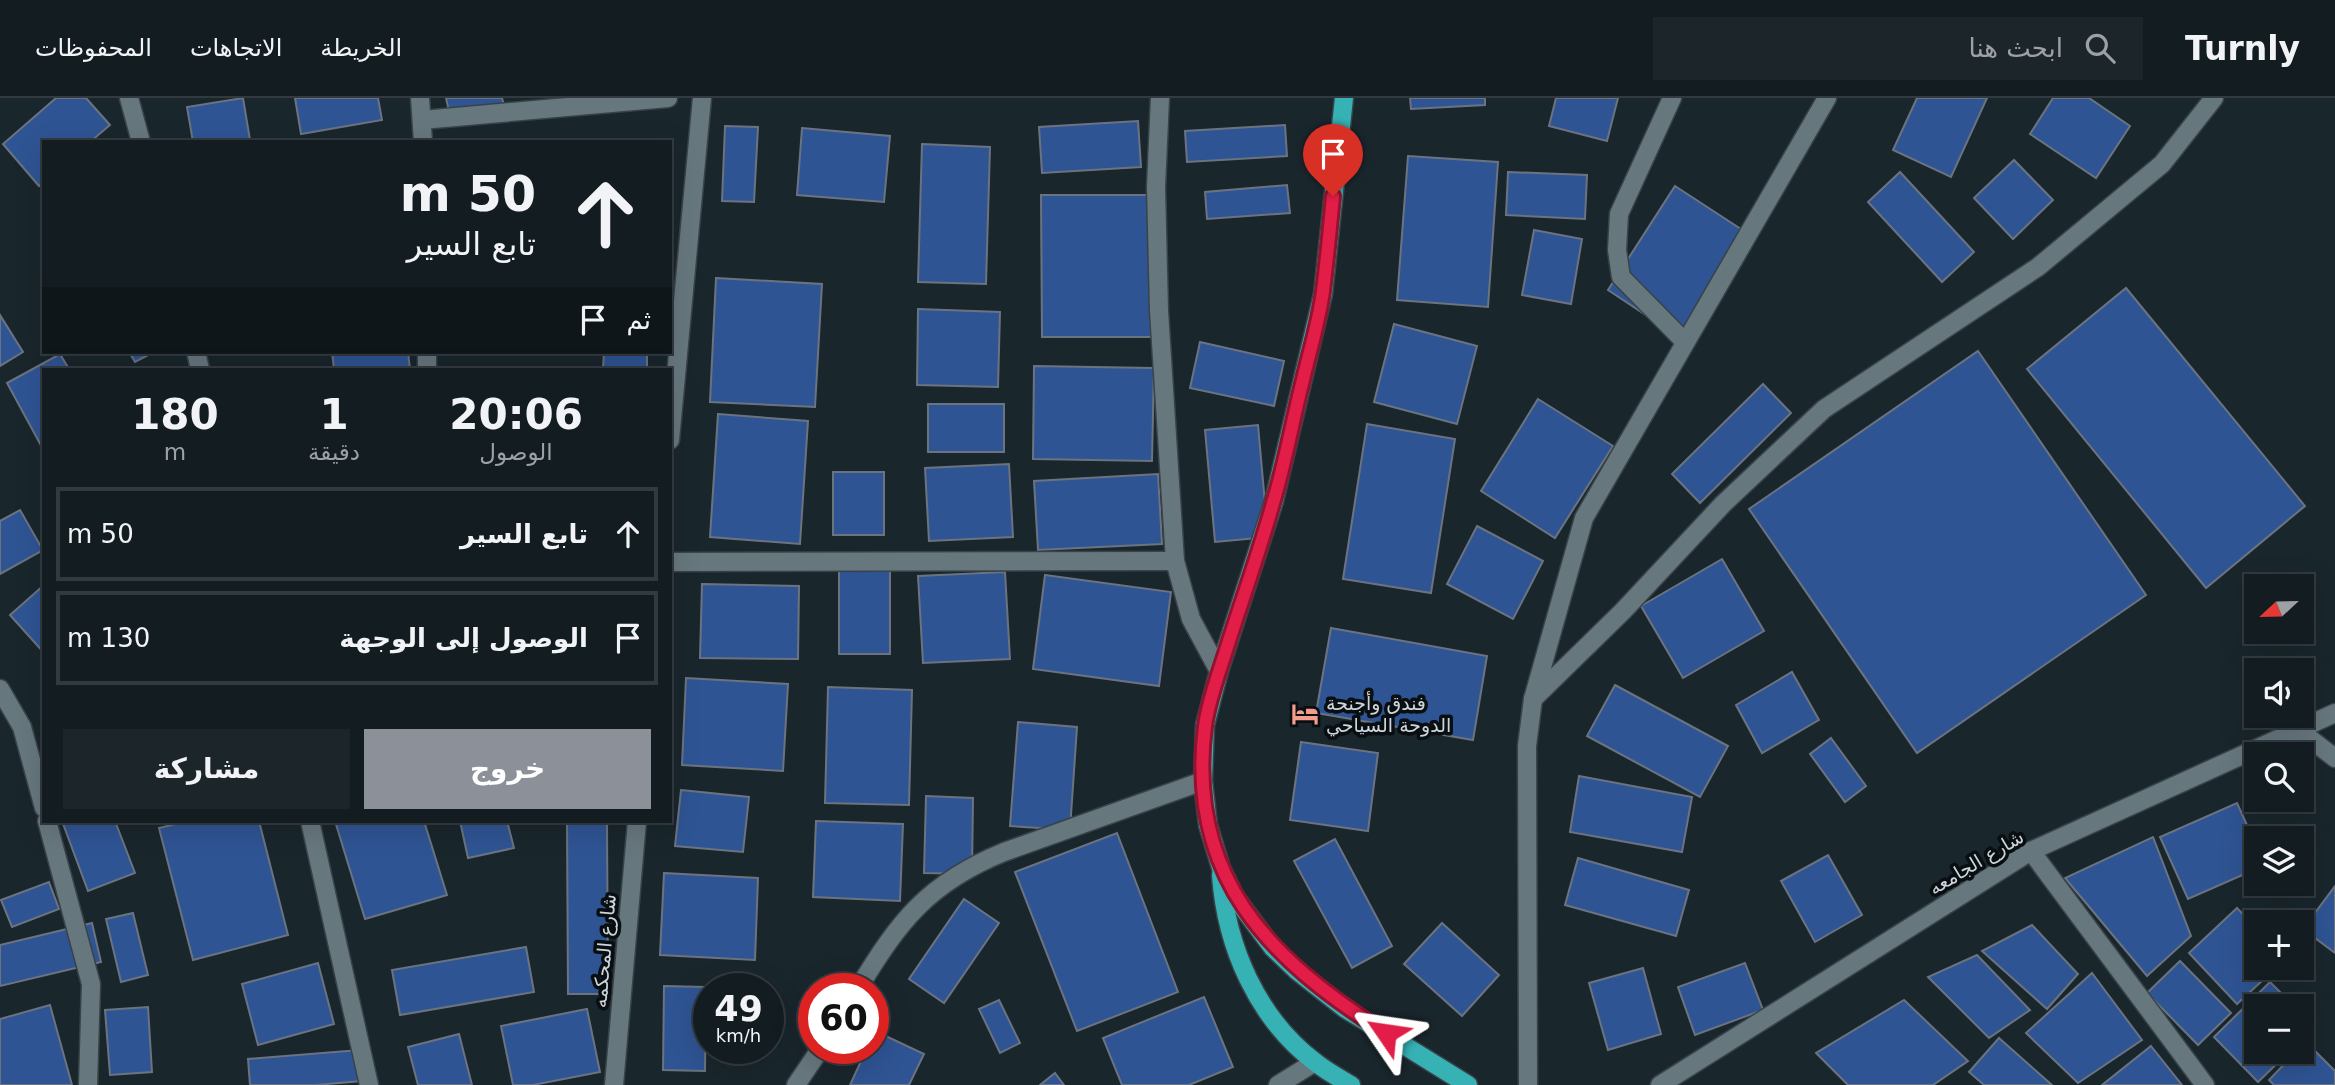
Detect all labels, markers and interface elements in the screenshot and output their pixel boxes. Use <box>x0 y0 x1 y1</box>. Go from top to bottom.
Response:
search box <box>1653 17 2143 80</box>
icon: search <box>2081 29 2119 67</box>
text: Turnly <box>2185 29 2300 68</box>
text: ابحث هنا <box>1969 33 2063 63</box>
text: المحفوظات <box>35 34 152 62</box>
text: الاتجاهات <box>190 34 282 62</box>
text: الخريطة <box>320 34 402 62</box>
pin <box>1303 124 1363 196</box>
icon: arrive <box>1314 135 1352 173</box>
text: 50 m <box>400 166 536 223</box>
icon: ahead <box>560 168 651 259</box>
text: تابع السير <box>407 225 536 263</box>
icon: arrive <box>574 301 612 339</box>
text: ثم <box>626 305 651 335</box>
text: 180 <box>131 390 219 439</box>
text: 1 <box>319 390 349 439</box>
text: 20:06 <box>449 390 583 439</box>
text: m <box>164 439 186 465</box>
text: دقيقة <box>308 439 360 465</box>
text: الوصول <box>479 439 553 465</box>
icon: ahead <box>609 515 647 553</box>
text: 50 m <box>67 519 134 549</box>
text: تابع السير <box>460 519 588 549</box>
north arrow <box>2244 574 2314 644</box>
map controls <box>2244 574 2314 1064</box>
icon: arrive <box>609 619 647 657</box>
text: 130 m <box>67 623 150 653</box>
text: الوصول إلى الوجهة <box>339 623 588 653</box>
button: sound <box>2244 658 2314 728</box>
place label: فندق وأجنحة الدوحة السياحي <box>1326 691 1451 737</box>
hotel icon: فندق وأجنحة الدوحة السياحي <box>1290 699 1320 729</box>
button: مشاركة <box>63 729 350 809</box>
button: خروج <box>364 729 651 809</box>
button: search <box>2244 742 2314 812</box>
street label: شارع الجامعه <box>1925 825 2028 900</box>
button: layers <box>2244 826 2314 896</box>
street label: شارع المحكمه <box>588 893 621 1009</box>
button: + <box>2244 910 2314 980</box>
speed limit sign: 60 <box>798 973 889 1064</box>
text: 49 <box>714 989 763 1029</box>
button: − <box>2244 994 2314 1064</box>
position arrow <box>1349 996 1423 1070</box>
text: km/h <box>716 1025 761 1046</box>

